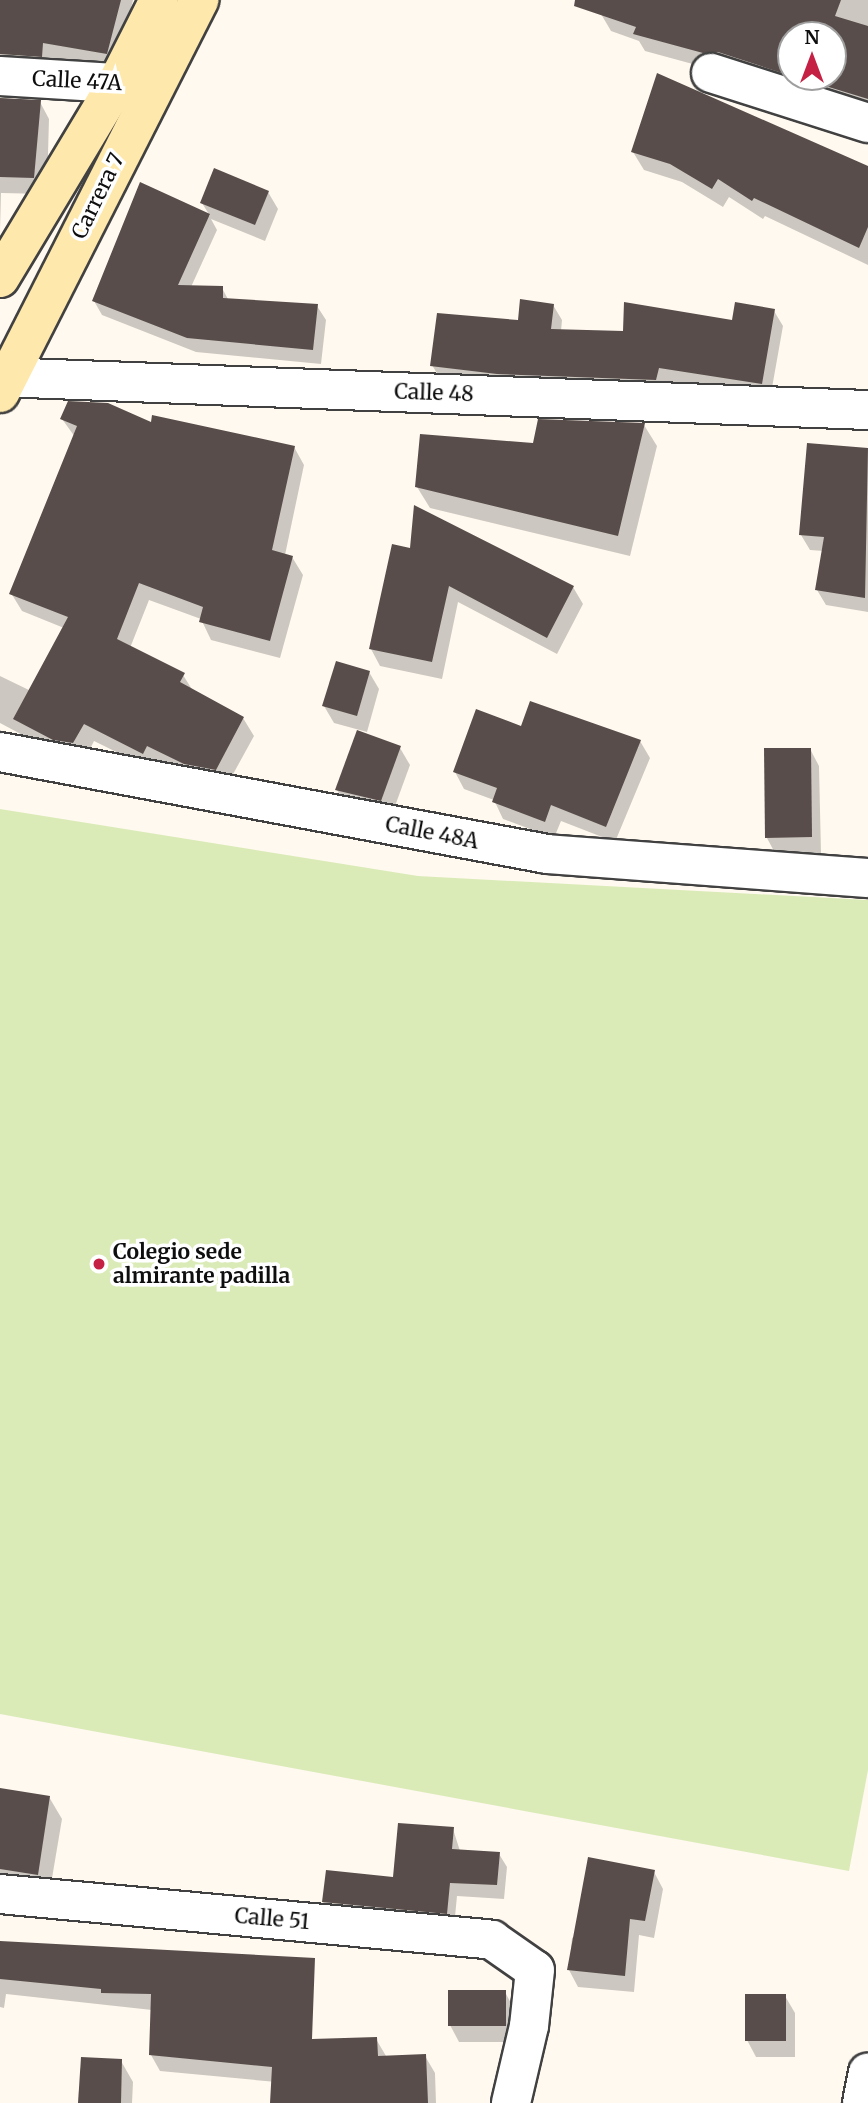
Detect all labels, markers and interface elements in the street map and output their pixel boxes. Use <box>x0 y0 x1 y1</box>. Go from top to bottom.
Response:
north arrow <box>777 21 847 91</box>
text: N <box>804 25 820 49</box>
street label: Calle 47A <box>32 66 122 96</box>
street label: Carrera 7 <box>67 149 129 243</box>
street label: Calle 48 <box>394 379 474 407</box>
street label: Calle 48A <box>383 812 481 854</box>
place label: Colegio sede almirante padilla <box>113 1239 290 1289</box>
marker: Colegio sede almirante padilla <box>91 1256 107 1272</box>
street label: Calle 51 <box>234 1903 310 1935</box>

